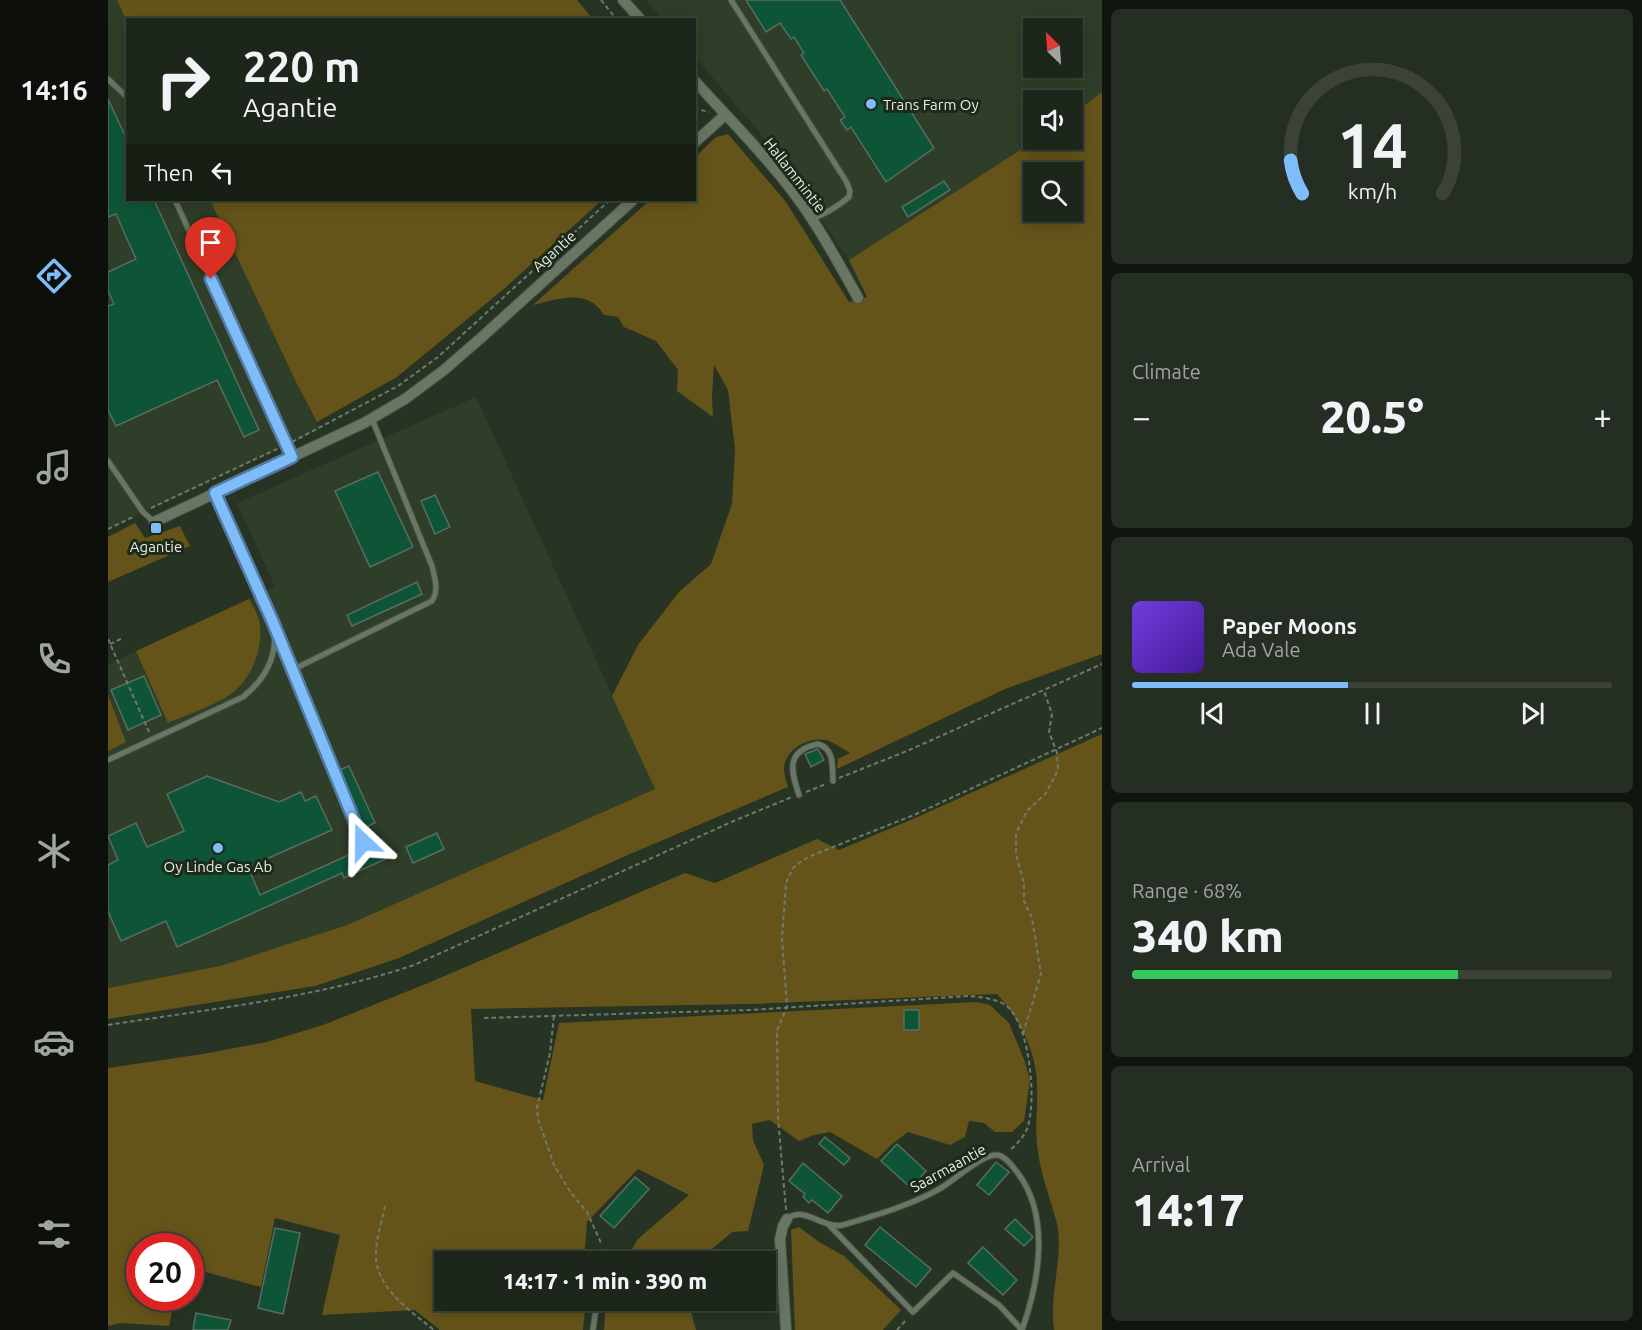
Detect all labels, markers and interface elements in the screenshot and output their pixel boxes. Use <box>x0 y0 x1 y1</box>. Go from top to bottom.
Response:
north arrow <box>1023 18 1083 78</box>
map controls <box>1023 18 1083 222</box>
icon: right <box>144 42 222 120</box>
text: 220 m <box>243 43 360 90</box>
text: 14:16 <box>20 75 88 105</box>
button: sound <box>1023 90 1083 150</box>
text: Agantie <box>243 92 337 122</box>
place label: Trans Farm Oy <box>883 96 979 113</box>
marker: Trans Farm Oy <box>864 97 878 111</box>
text: 14 <box>1337 110 1407 180</box>
street label: Hallammintie <box>761 134 829 216</box>
icon: left <box>206 156 239 189</box>
text: Then <box>144 160 194 185</box>
button: search <box>1023 162 1083 222</box>
text: km/h <box>1347 179 1397 203</box>
pin <box>185 217 236 279</box>
icon: arrive <box>194 226 227 259</box>
street label: Agantie <box>529 227 579 275</box>
icon: directions <box>33 255 75 297</box>
text: Climate <box>1132 360 1201 383</box>
text: 20.5° <box>1320 391 1424 442</box>
text: − <box>1132 398 1151 435</box>
text: + <box>1593 398 1612 435</box>
icon: music <box>33 446 75 488</box>
marker: Agantie <box>149 521 163 535</box>
place label: Agantie <box>130 538 182 555</box>
text: Paper Moons <box>1222 613 1357 638</box>
icon: phone <box>33 638 75 680</box>
text: Ada Vale <box>1222 638 1300 661</box>
icon: previous <box>1196 697 1229 730</box>
icon: pause <box>1356 697 1389 730</box>
icon: next <box>1516 697 1549 730</box>
position arrow <box>331 810 395 874</box>
icon: climate <box>33 830 75 872</box>
marker: Oy Linde Gas Ab <box>211 841 225 855</box>
place label: Oy Linde Gas Ab <box>164 858 272 875</box>
text: Range · 68% <box>1132 879 1242 902</box>
text: 340 km <box>1132 910 1284 961</box>
icon: car <box>33 1021 75 1063</box>
street label: Saarmaantie <box>907 1140 989 1196</box>
text: Arrival <box>1132 1153 1190 1176</box>
text: 14:17 <box>1132 1184 1245 1235</box>
icon: filters <box>33 1213 75 1255</box>
speed limit sign: 20 <box>126 1233 204 1311</box>
text: 14:17 · 1 min · 390 m <box>503 1268 707 1293</box>

